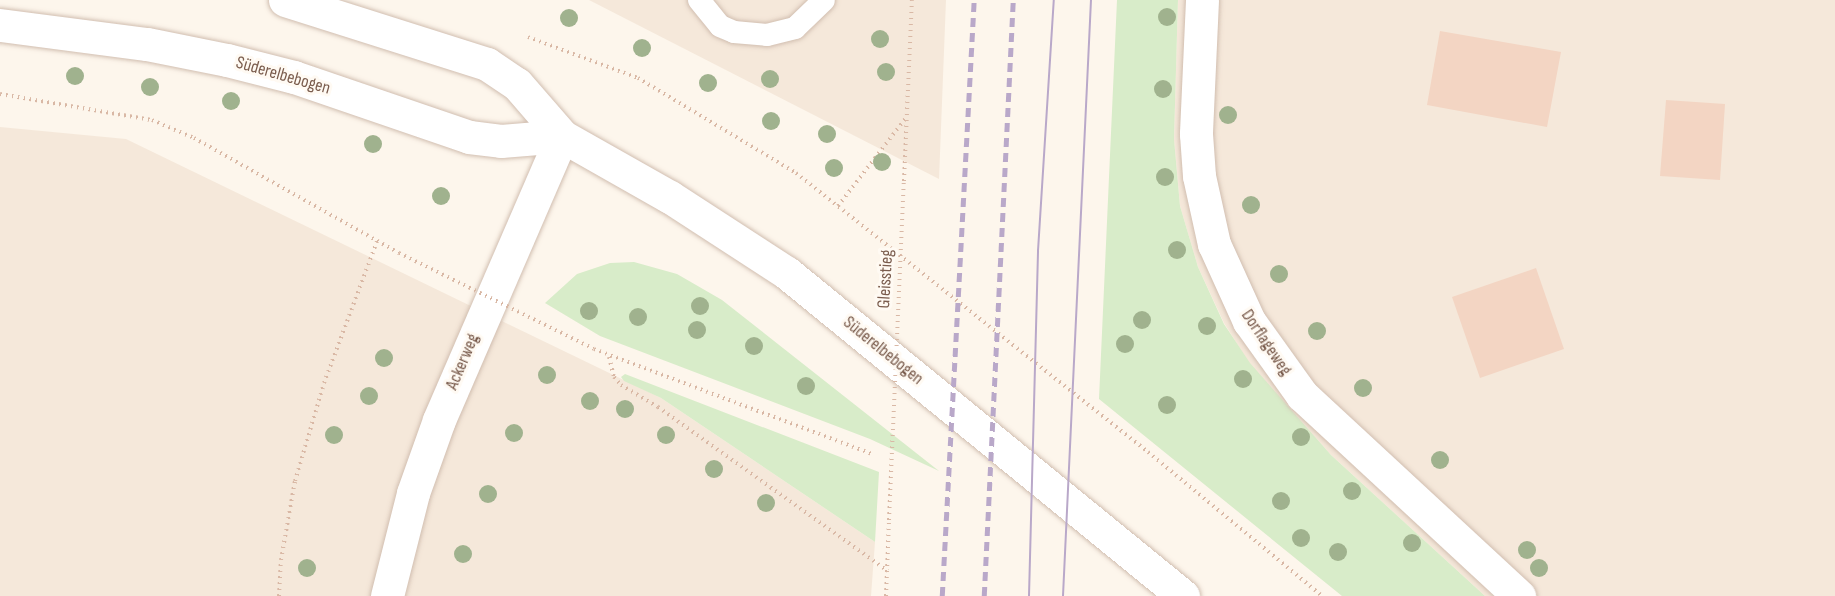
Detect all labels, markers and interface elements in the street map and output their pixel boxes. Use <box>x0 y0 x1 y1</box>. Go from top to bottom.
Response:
street label: Süderelbebogen <box>233 52 333 100</box>
street label: Gleisstieg <box>874 249 898 309</box>
street label: Dorflageweg <box>1236 306 1296 380</box>
street label: Süderelbebogen <box>838 312 928 390</box>
street label: Ackerweg <box>442 331 484 393</box>

